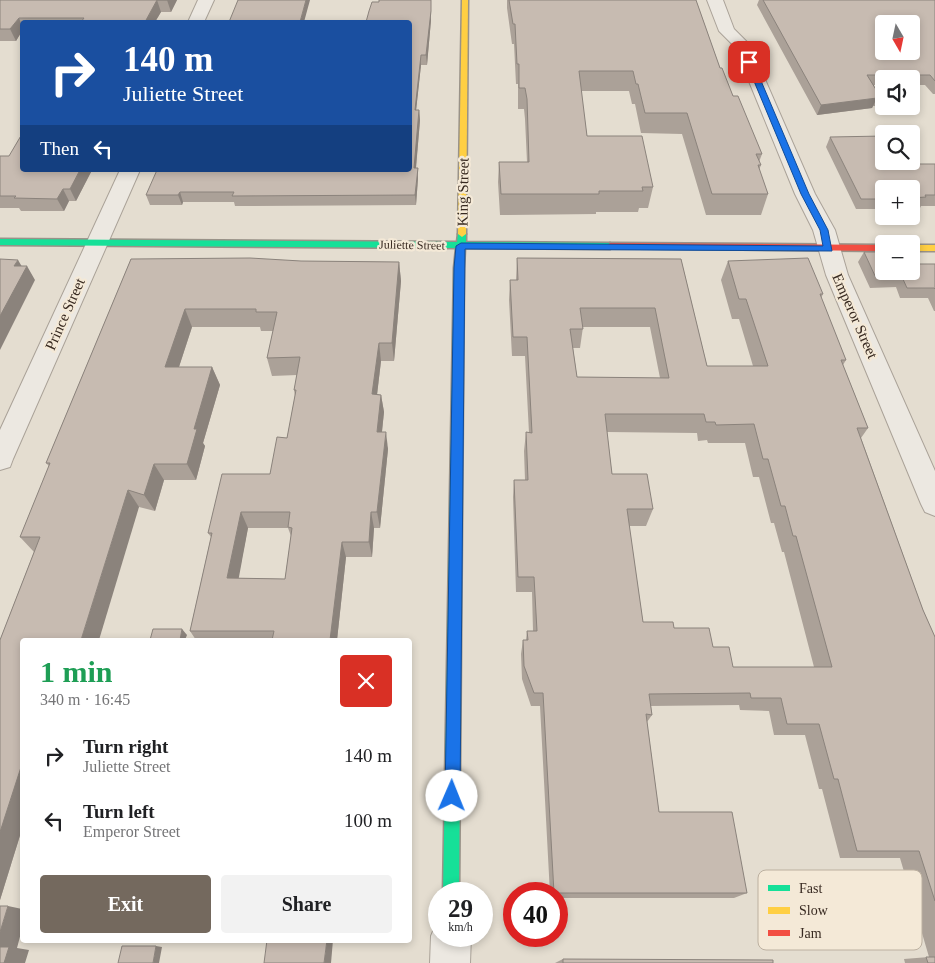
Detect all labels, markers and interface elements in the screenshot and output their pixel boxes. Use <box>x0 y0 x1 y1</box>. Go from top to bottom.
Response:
north arrow <box>875 15 920 60</box>
map controls <box>875 15 920 280</box>
icon: right <box>40 40 105 105</box>
text: 140 m <box>123 40 213 79</box>
pin <box>728 41 770 83</box>
icon: arrive <box>735 48 763 76</box>
button: sound <box>875 70 920 115</box>
text: Juliette Street <box>123 81 243 106</box>
button: search <box>875 125 920 170</box>
icon: left <box>89 135 117 163</box>
text: Then <box>40 138 79 159</box>
street label: King Street <box>454 157 472 227</box>
button: + <box>875 180 920 225</box>
button: − <box>875 235 920 280</box>
street label: Juliette Street <box>379 237 446 253</box>
street label: Emperor Street <box>829 271 881 362</box>
street label: Prince Street <box>42 275 88 352</box>
text: 1 min <box>40 655 113 688</box>
button: close <box>340 655 392 707</box>
text: 340 m · 16:45 <box>40 691 130 708</box>
text: Turn right <box>83 736 168 757</box>
icon: right <box>40 742 68 770</box>
text: 140 m <box>344 745 392 766</box>
text: Juliette Street <box>83 758 171 775</box>
position arrow <box>425 769 477 821</box>
text: Turn left <box>83 801 155 822</box>
icon: left <box>40 807 68 835</box>
text: 100 m <box>344 810 392 831</box>
text: Emperor Street <box>83 823 180 840</box>
legend <box>758 870 922 950</box>
button: Exit <box>40 875 211 933</box>
button: Share <box>221 875 392 933</box>
text: Fast <box>799 881 822 896</box>
speed limit sign: 40 <box>503 882 568 947</box>
text: 29 <box>448 895 473 922</box>
text: Slow <box>799 903 829 918</box>
text: km/h <box>448 920 473 934</box>
text: Jam <box>799 926 822 941</box>

